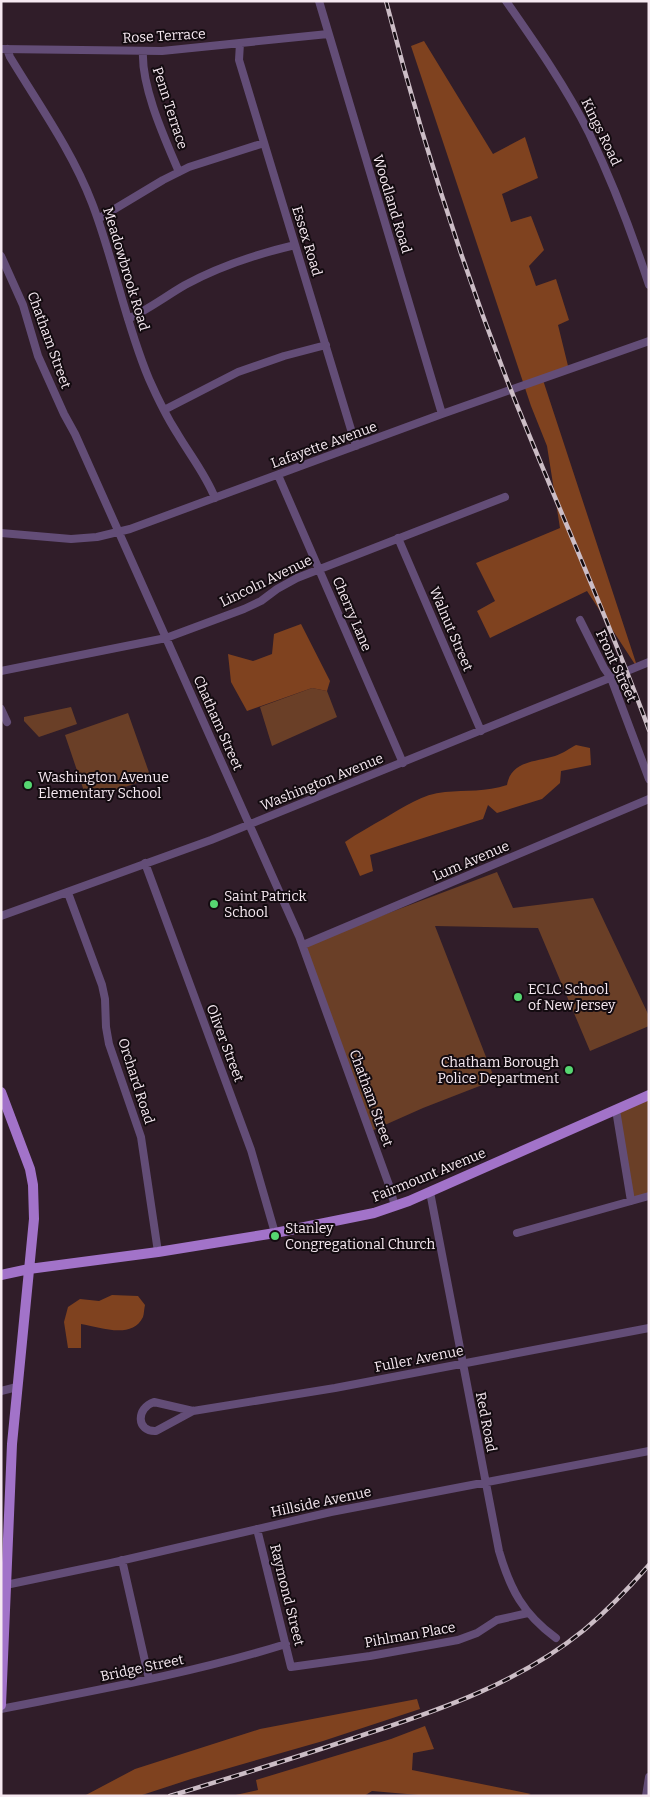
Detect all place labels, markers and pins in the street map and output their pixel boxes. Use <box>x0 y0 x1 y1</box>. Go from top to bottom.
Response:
place label: Washington Avenue Elementary School <box>38 769 169 802</box>
marker: Washington Avenue Elementary School <box>22 779 34 791</box>
place label: Saint Patrick School <box>224 888 306 921</box>
marker: Saint Patrick School <box>208 898 220 910</box>
place label: ECLC School of New Jersey <box>528 981 616 1014</box>
marker: ECLC School of New Jersey <box>512 991 524 1003</box>
place label: Chatham Borough Police Department <box>437 1054 559 1087</box>
marker: Chatham Borough Police Department <box>563 1064 575 1076</box>
place label: Stanley Congregational Church <box>285 1220 435 1253</box>
marker: Stanley Congregational Church <box>269 1230 281 1242</box>

